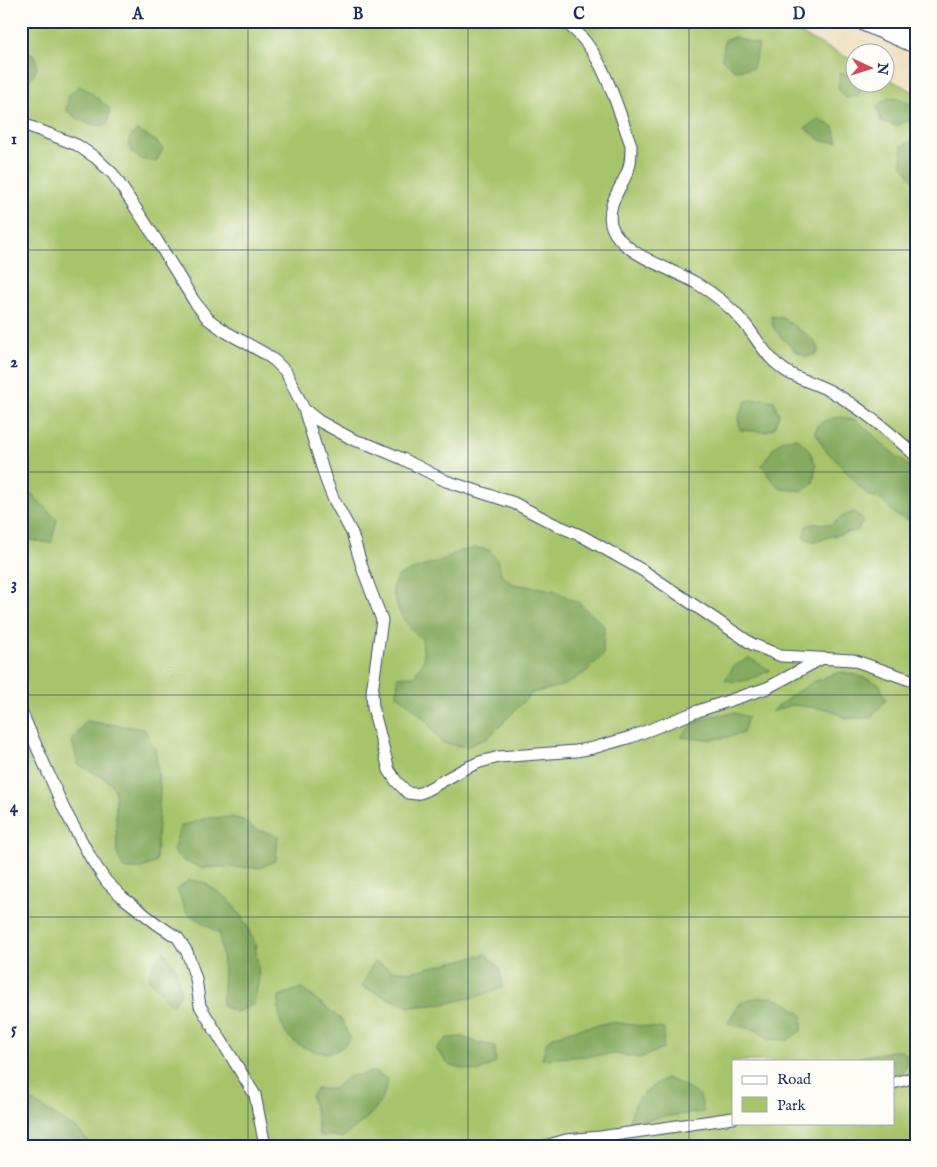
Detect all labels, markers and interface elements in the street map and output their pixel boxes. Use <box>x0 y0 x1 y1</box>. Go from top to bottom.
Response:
text: A <box>132 5 145 25</box>
text: B <box>353 5 364 25</box>
text: C <box>573 5 585 25</box>
text: D <box>793 5 806 25</box>
north arrow <box>844 42 894 92</box>
text: N <box>873 61 891 76</box>
text: 1 <box>11 130 17 150</box>
text: 2 <box>10 353 18 373</box>
text: 3 <box>11 575 17 595</box>
text: 4 <box>10 798 19 818</box>
text: 5 <box>11 1020 17 1040</box>
legend <box>732 1060 894 1124</box>
text: Road <box>777 1070 812 1089</box>
text: Park <box>777 1096 807 1115</box>

